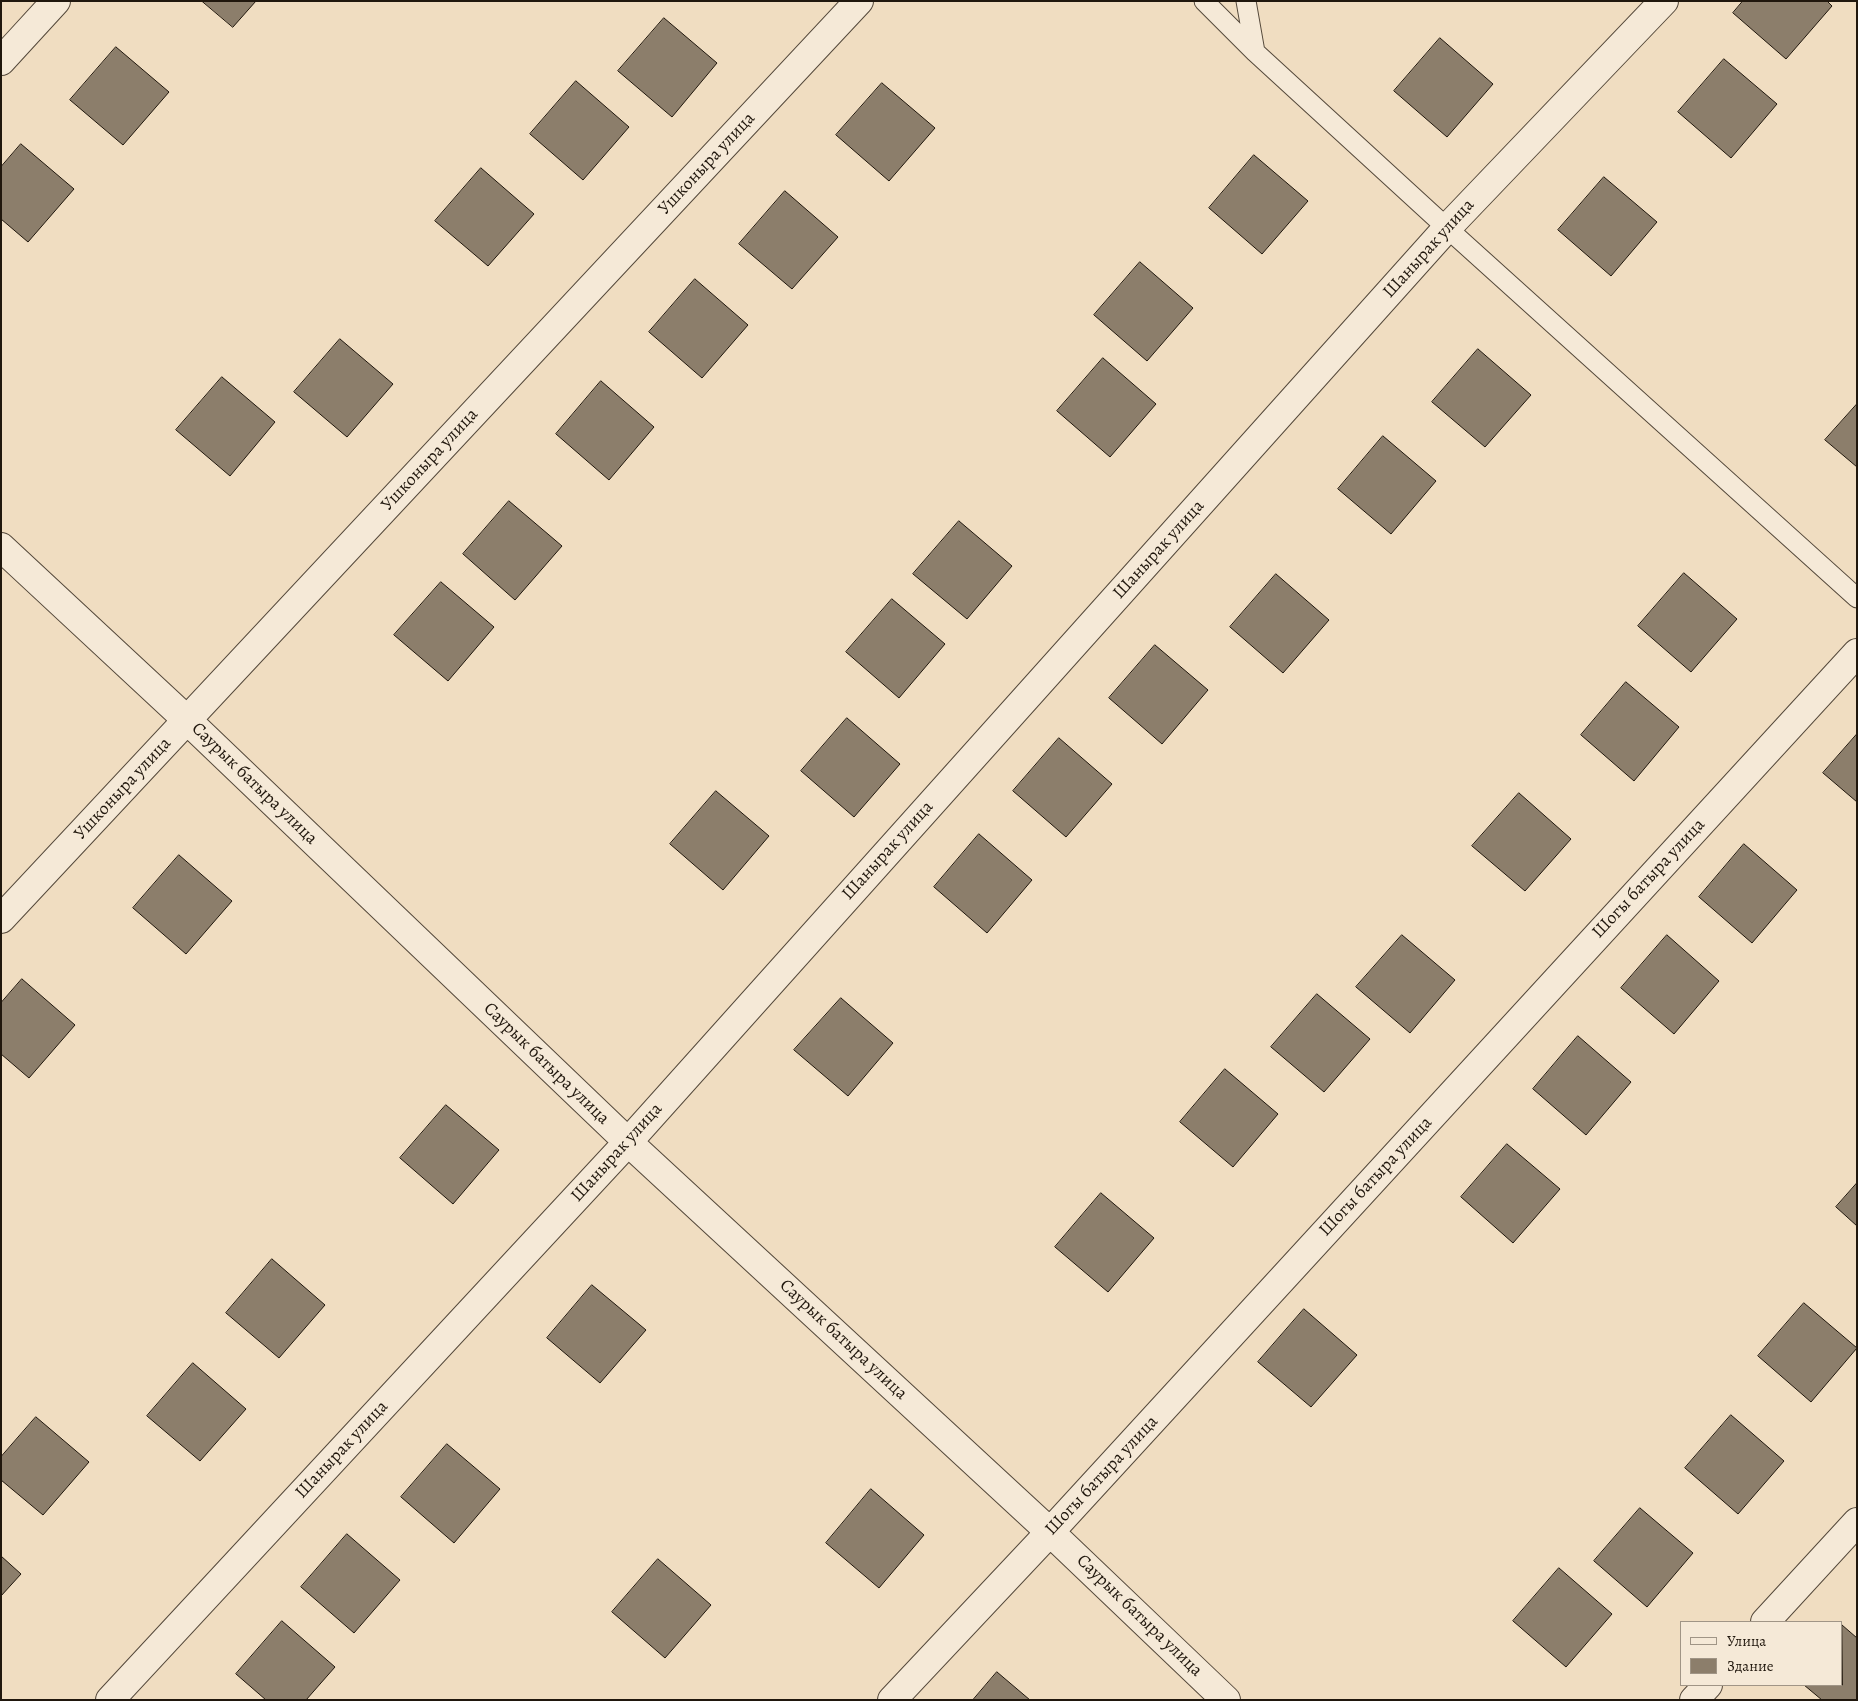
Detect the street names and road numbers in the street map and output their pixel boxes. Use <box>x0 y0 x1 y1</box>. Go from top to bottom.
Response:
street label: Ушконыра улица <box>654 108 760 220</box>
street label: Шанырак улица <box>1379 195 1479 303</box>
street label: Ушконыра улица <box>377 404 483 516</box>
street label: Шанырак улица <box>1109 496 1209 604</box>
street label: Саурык батыра улица <box>187 718 321 850</box>
street label: Ушконыра улица <box>70 733 176 845</box>
street label: Шанырак улица <box>838 797 938 905</box>
street label: Шогы батыра улица <box>1588 815 1710 943</box>
street label: Саурык батыра улица <box>479 998 613 1130</box>
street label: Шанырак улица <box>567 1099 667 1207</box>
street label: Шогы батыра улица <box>1315 1113 1437 1241</box>
street label: Саурык батыра улица <box>775 1275 911 1405</box>
street label: Шанырак улица <box>291 1396 393 1504</box>
street label: Шогы батыра улица <box>1041 1412 1163 1540</box>
street label: Саурык батыра улица <box>1072 1550 1206 1682</box>

